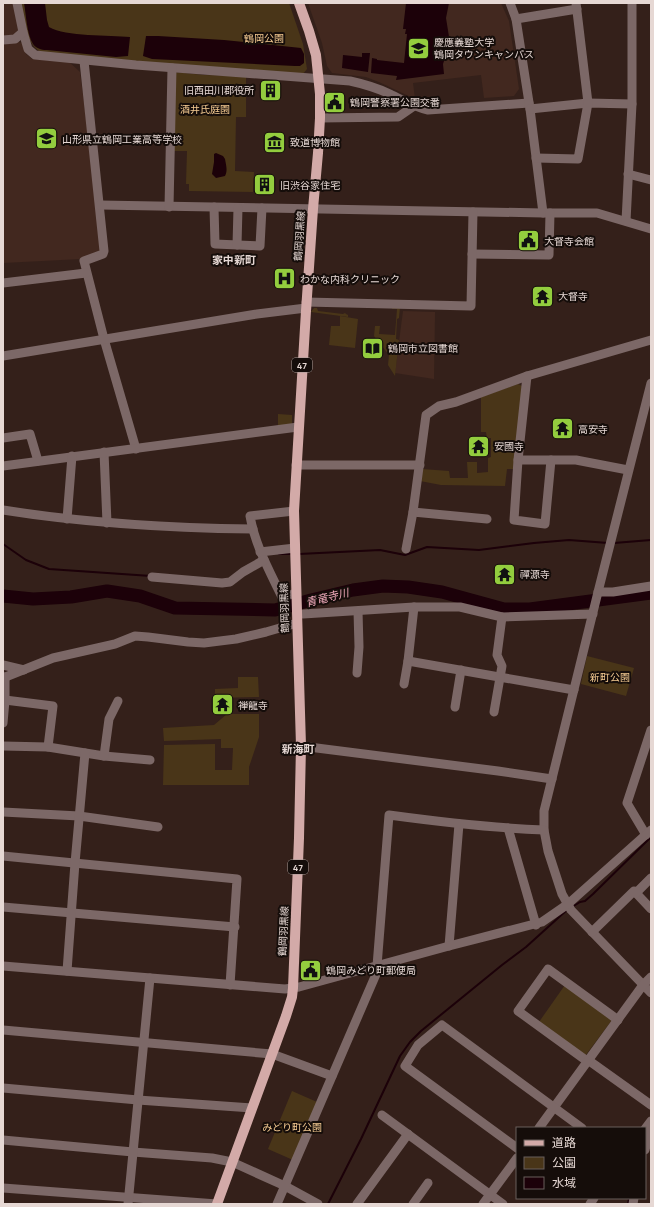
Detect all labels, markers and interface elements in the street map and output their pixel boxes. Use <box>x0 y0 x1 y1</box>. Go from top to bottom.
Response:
park label: 鶴岡公園 <box>244 31 284 45</box>
school or university icon: 慶應義塾大学 鶴岡タウンキャンパス <box>405 35 431 61</box>
place label: 慶應義塾大学 鶴岡タウンキャンパス <box>434 35 534 61</box>
building icon: 旧西田川郡役所 <box>257 77 283 103</box>
place label: 旧西田川郡役所 <box>184 83 254 97</box>
public building icon: 鶴岡警察署公園交番 <box>322 89 348 115</box>
place label: 鶴岡警察署公園交番 <box>350 95 440 109</box>
park label: 酒井氏庭園 <box>180 102 230 116</box>
school or university icon: 山形県立鶴岡工業高等学校 <box>33 126 59 152</box>
museum icon: 致道博物館 <box>261 129 287 155</box>
place label: 山形県立鶴岡工業高等学校 <box>62 132 182 146</box>
place label: 致道博物館 <box>290 135 340 149</box>
building icon: 旧渋谷家住宅 <box>252 172 278 198</box>
place label: 旧渋谷家住宅 <box>280 178 340 192</box>
street label: 鶴岡羽黒線 <box>290 211 308 261</box>
public building icon: 大督寺会館 <box>515 228 541 254</box>
place label: 大督寺会館 <box>544 234 594 248</box>
district label: 家中新町 <box>212 252 256 267</box>
hospital icon: わかな内科クリニック <box>272 266 298 292</box>
place label: わかな内科クリニック <box>300 272 400 286</box>
temple icon: 大督寺 <box>530 283 556 309</box>
place label: 大督寺 <box>558 289 588 303</box>
library icon: 鶴岡市立図書館 <box>359 335 385 361</box>
place label: 鶴岡市立図書館 <box>388 341 458 355</box>
road number: 47 <box>292 358 312 372</box>
temple icon: 高安寺 <box>549 416 575 442</box>
place label: 高安寺 <box>578 422 608 436</box>
temple icon: 安國寺 <box>466 433 492 459</box>
place label: 安國寺 <box>494 439 524 453</box>
temple icon: 禪源寺 <box>491 561 517 587</box>
place label: 禪源寺 <box>520 567 550 581</box>
street label: 鶴岡羽黒線 <box>276 583 292 633</box>
water label: 青竜寺川 <box>304 584 351 610</box>
park label: 新町公園 <box>590 670 630 684</box>
temple icon: 禅龍寺 <box>210 692 236 718</box>
place label: 禅龍寺 <box>238 698 268 712</box>
district label: 新海町 <box>282 741 315 756</box>
road number: 47 <box>288 860 308 874</box>
street label: 鶴岡羽黒線 <box>275 906 291 956</box>
public building icon: 鶴岡みどり町郵便局 <box>298 957 324 983</box>
place label: 鶴岡みどり町郵便局 <box>326 963 416 977</box>
park label: みどり町公園 <box>262 1120 322 1134</box>
legend <box>516 1127 646 1199</box>
text: 道路 <box>552 1134 576 1151</box>
text: 公園 <box>552 1154 576 1171</box>
text: 水域 <box>552 1174 576 1191</box>

